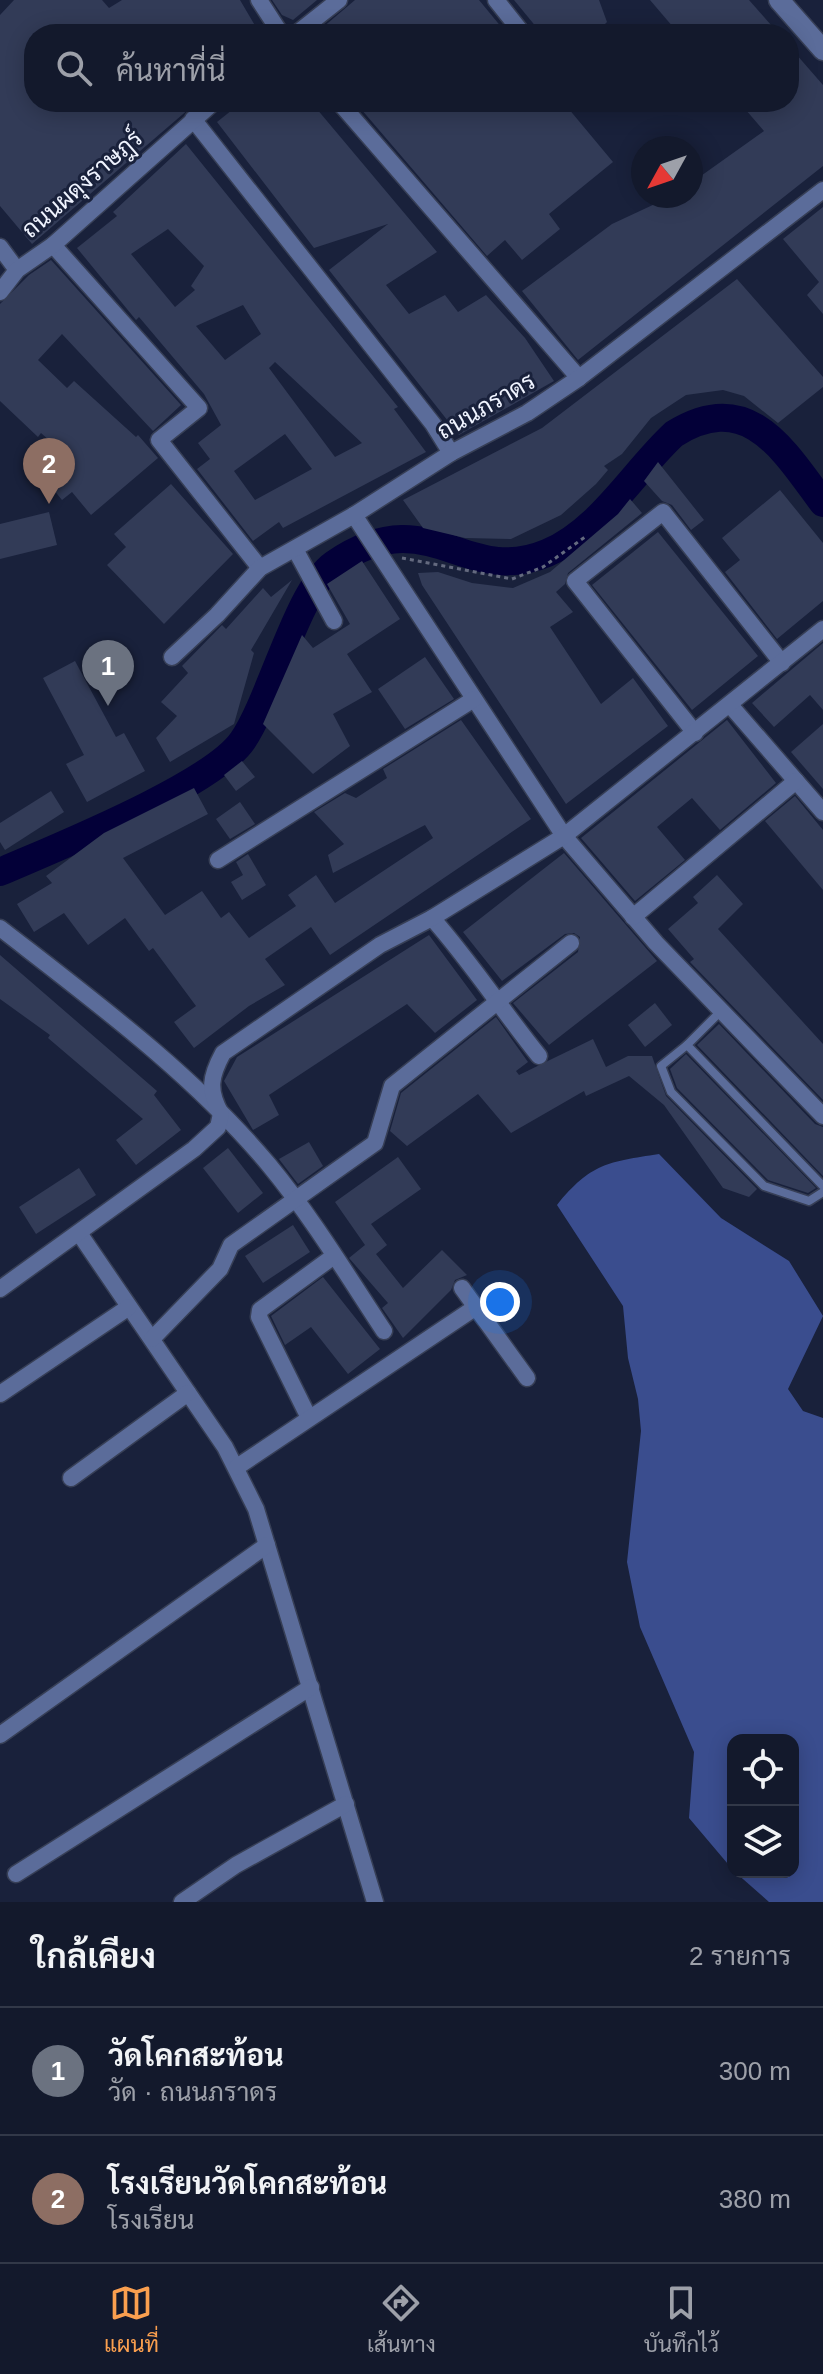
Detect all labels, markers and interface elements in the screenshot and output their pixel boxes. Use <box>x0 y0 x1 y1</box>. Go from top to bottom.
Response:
search box <box>24 24 799 112</box>
icon: search <box>52 46 96 90</box>
text: ค้นหาที่นี่ <box>116 54 226 87</box>
street label: ถนนผดุงราษฎร์ <box>15 123 149 245</box>
north arrow <box>631 136 703 208</box>
street label: ถนนภราดร <box>432 367 539 444</box>
pin: 2 <box>23 438 75 504</box>
pin: 1 <box>82 640 134 706</box>
your location <box>480 1282 520 1322</box>
map controls <box>727 1734 799 1878</box>
button: locate <box>727 1734 799 1806</box>
button: layers <box>727 1806 799 1878</box>
text: ใกล้เคียง <box>32 1937 156 1975</box>
text: 2 รายการ <box>689 1941 791 1971</box>
text: วัดโคกสะท้อน <box>108 2039 284 2072</box>
text: 1 <box>51 2056 65 2086</box>
text: 300 m <box>719 2056 791 2086</box>
text: วัด · ถนนภราดร <box>108 2077 277 2107</box>
text: โรงเรียนวัดโคกสะท้อน <box>108 2167 387 2200</box>
text: 2 <box>51 2184 65 2214</box>
text: 380 m <box>719 2184 791 2214</box>
text: โรงเรียน <box>108 2205 194 2235</box>
tab: แผนที่ <box>104 2281 159 2358</box>
tab: เส้นทาง <box>367 2281 436 2358</box>
tab: บันทึกไว้ <box>644 2281 719 2358</box>

